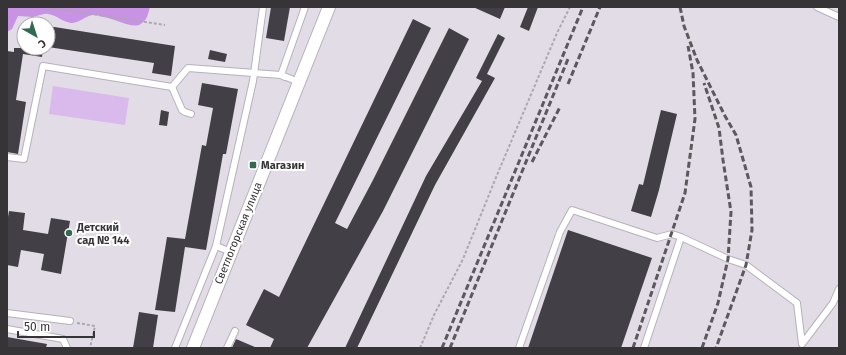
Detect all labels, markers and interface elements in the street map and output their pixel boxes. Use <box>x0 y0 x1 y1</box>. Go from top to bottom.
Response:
north arrow <box>16 16 56 56</box>
text: С <box>35 36 49 51</box>
place label: Магазин <box>261 159 304 172</box>
marker: Магазин <box>248 160 258 170</box>
street label: Светлогорская улица <box>212 180 265 286</box>
place label: Детский сад № 144 <box>76 221 130 247</box>
marker: Детский сад № 144 <box>64 228 74 238</box>
scale bar <box>18 313 94 339</box>
text: 50 m <box>24 320 50 334</box>

